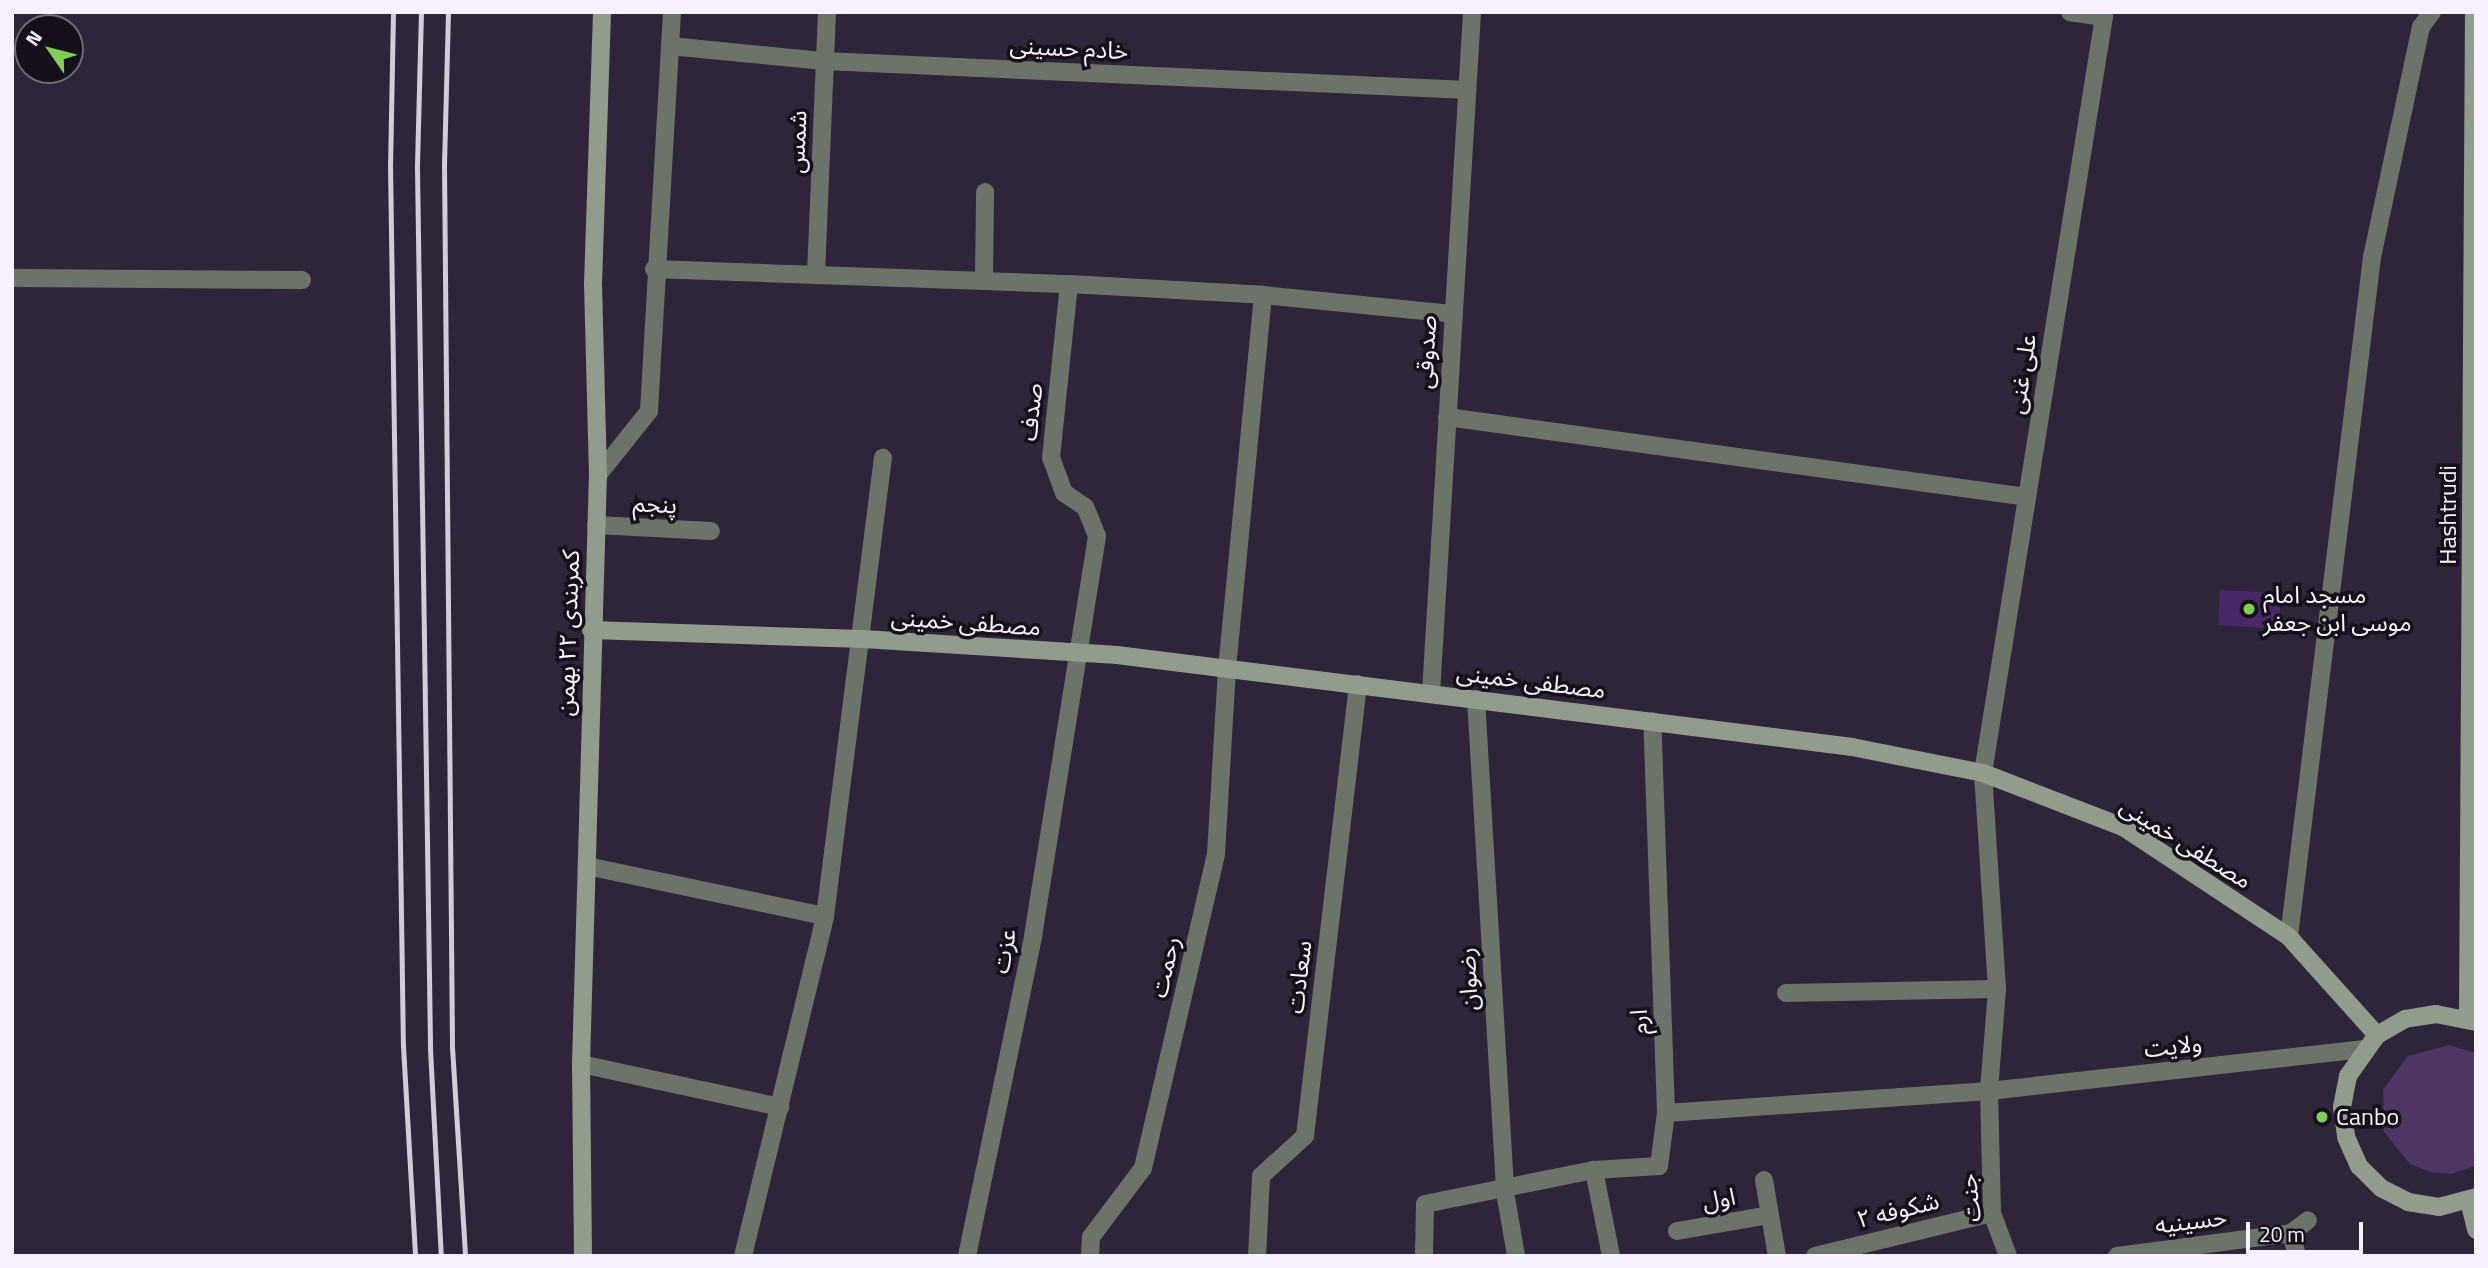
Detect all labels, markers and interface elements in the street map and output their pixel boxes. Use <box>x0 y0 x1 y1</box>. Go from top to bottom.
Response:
north arrow <box>14 14 84 84</box>
text: N <box>17 24 49 52</box>
street label: خادم حسینی <box>1009 31 1129 65</box>
street label: شمس <box>782 110 812 174</box>
street label: صدوقی <box>1410 315 1442 389</box>
street label: علی غنی <box>2002 332 2042 416</box>
street label: صدف <box>1014 382 1048 442</box>
street label: Hashtrudi <box>2434 465 2462 565</box>
street label: پنجم <box>632 488 678 520</box>
street label: کمربندی ۲۲ بهمن <box>551 549 585 717</box>
place label: مسجد امام موسی ابن جعفر <box>2263 581 2412 637</box>
marker: مسجد امام موسی ابن جعفر <box>2241 601 2257 617</box>
street label: مصطفی خمینی <box>890 602 1042 642</box>
street label: مصطفی خمینی <box>1455 658 1607 704</box>
street label: مصطفی خمینی <box>2115 791 2257 895</box>
street label: عزت <box>986 926 1022 976</box>
street label: رحمت <box>1144 934 1186 1000</box>
street label: سعادت <box>1280 939 1318 1015</box>
street label: رضوان <box>1452 947 1484 1011</box>
street label: ارم <box>1624 1009 1654 1035</box>
street label: ولایت <box>2143 1029 2203 1063</box>
place label: Canbo <box>2336 1103 2399 1131</box>
marker: Canbo <box>2314 1109 2330 1125</box>
street label: جنت <box>1953 1172 1987 1224</box>
street label: اول <box>1700 1182 1738 1216</box>
street label: شکوفه ۲ <box>1854 1186 1942 1234</box>
street label: حسینیه <box>2153 1202 2229 1240</box>
scale bar <box>2250 1208 2367 1252</box>
text: 20 m <box>2259 1218 2305 1250</box>

